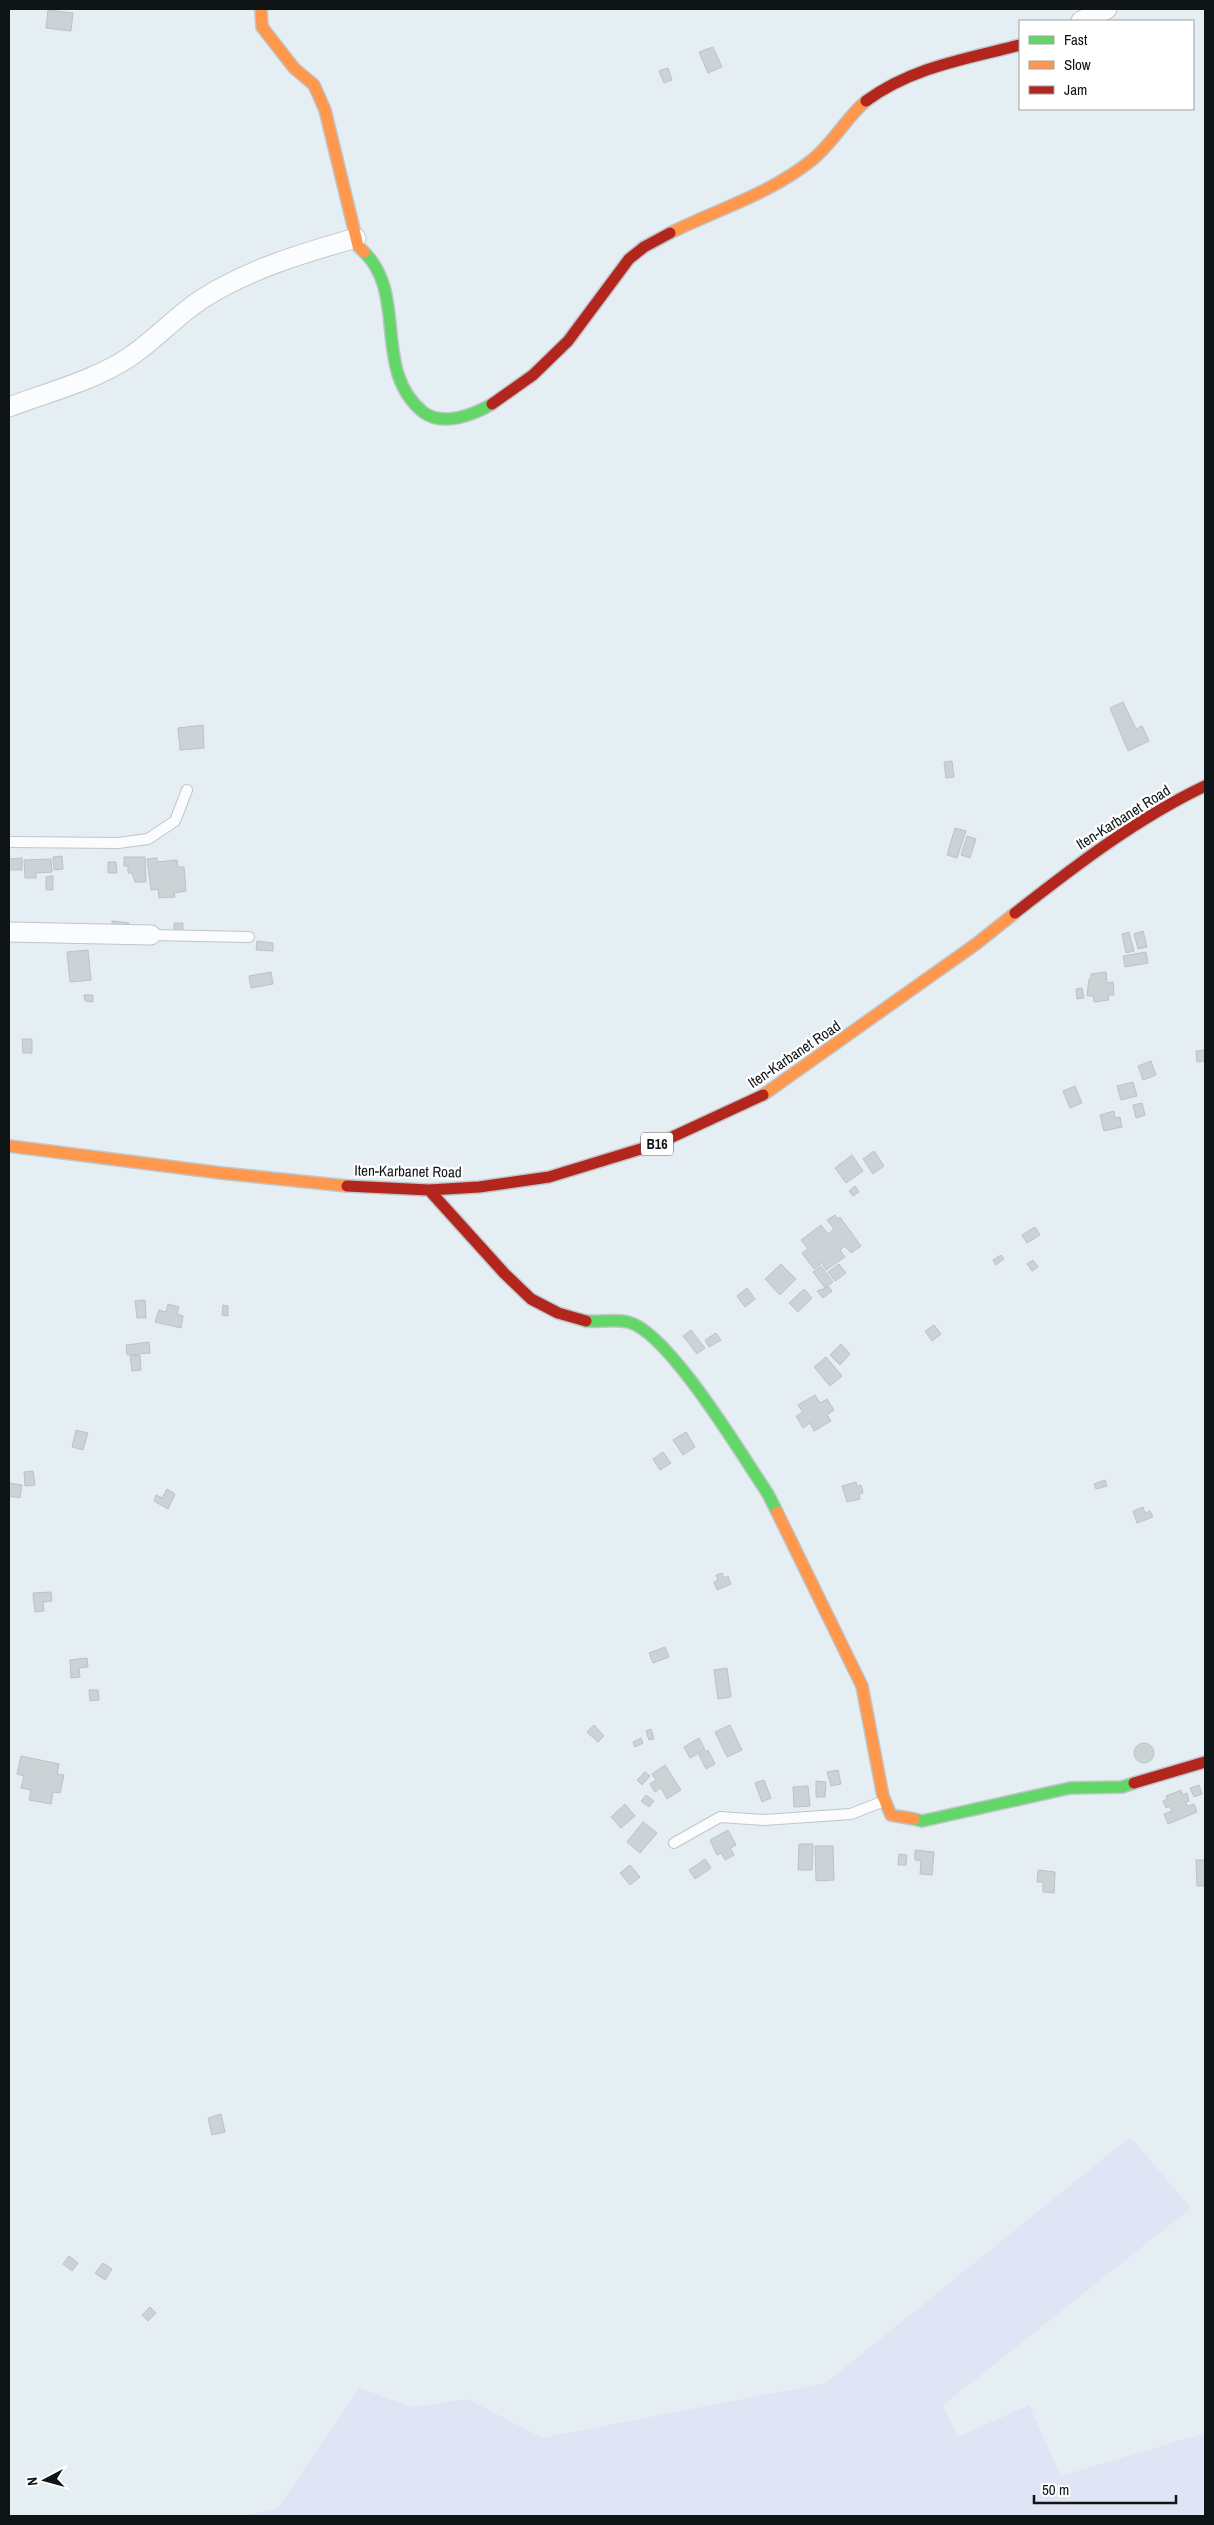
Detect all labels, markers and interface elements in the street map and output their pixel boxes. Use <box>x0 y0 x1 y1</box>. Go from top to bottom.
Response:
legend <box>1019 20 1194 110</box>
text: Fast <box>1064 29 1088 50</box>
text: Slow <box>1064 54 1091 75</box>
text: Jam <box>1064 79 1087 100</box>
street label: Iten-Karbanet Road <box>1072 780 1174 854</box>
street label: Iten-Karbanet Road <box>744 1015 844 1093</box>
road number: B16 <box>641 1132 673 1156</box>
street label: Iten-Karbanet Road <box>354 1160 462 1182</box>
north arrow <box>20 2455 70 2505</box>
scale bar <box>1034 2472 1176 2504</box>
text: N <box>23 2476 41 2486</box>
text: 50 m <box>1042 2479 1069 2500</box>

